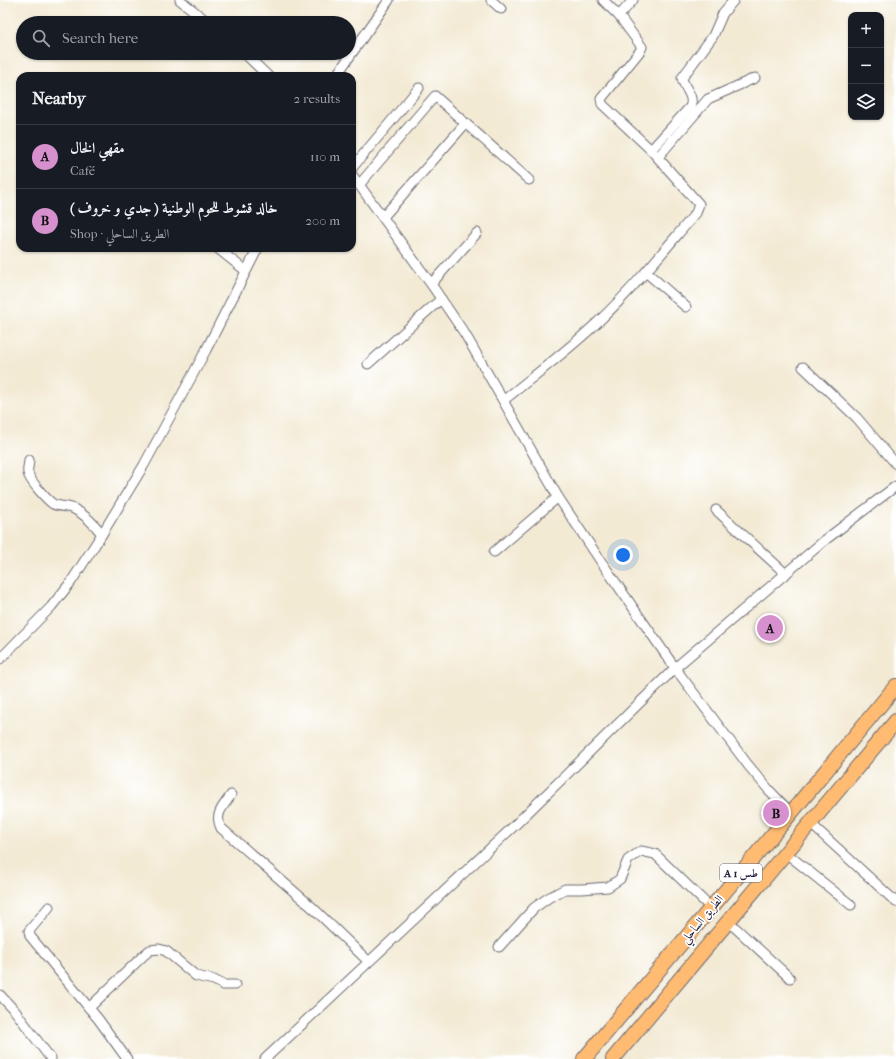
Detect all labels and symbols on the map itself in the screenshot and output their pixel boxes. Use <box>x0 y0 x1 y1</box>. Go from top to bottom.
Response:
your location <box>613 545 633 565</box>
pin: A <box>757 613 783 643</box>
pin: B <box>763 798 789 828</box>
road number: A 1 طس <box>720 864 762 882</box>
street label: الطريق الساحلي <box>678 892 730 949</box>

